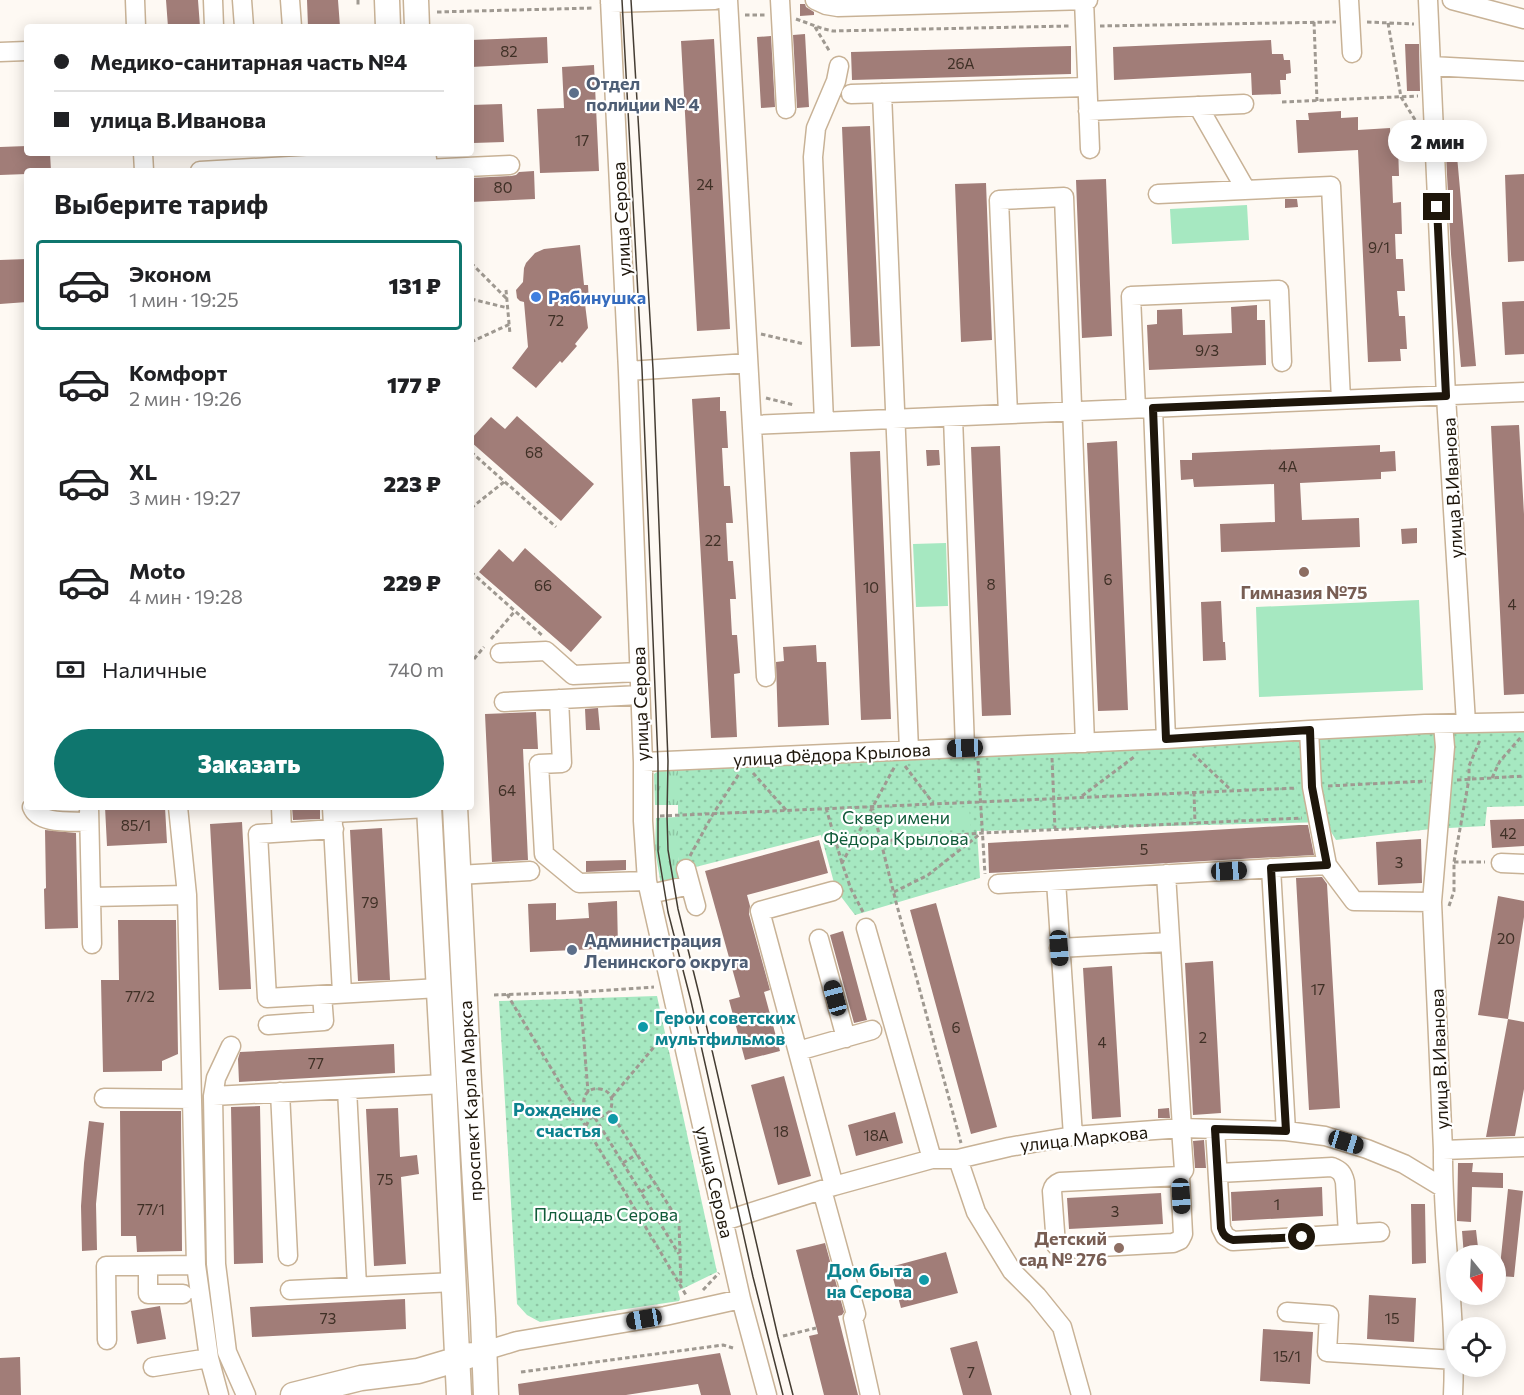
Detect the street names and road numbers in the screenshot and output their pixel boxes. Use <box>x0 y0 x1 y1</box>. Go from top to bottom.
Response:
street label: улица Серова <box>607 161 635 277</box>
street label: улица В.Иванова <box>1437 417 1467 559</box>
street label: улица Серова <box>627 646 653 762</box>
street label: улица Фёдора Крылова <box>733 738 931 770</box>
street label: улица В.Иванова <box>1426 988 1452 1130</box>
street label: проспект Карла Маркса <box>454 1000 486 1202</box>
street label: улица Маркова <box>1019 1120 1149 1156</box>
street label: улица Серова <box>691 1124 739 1240</box>

